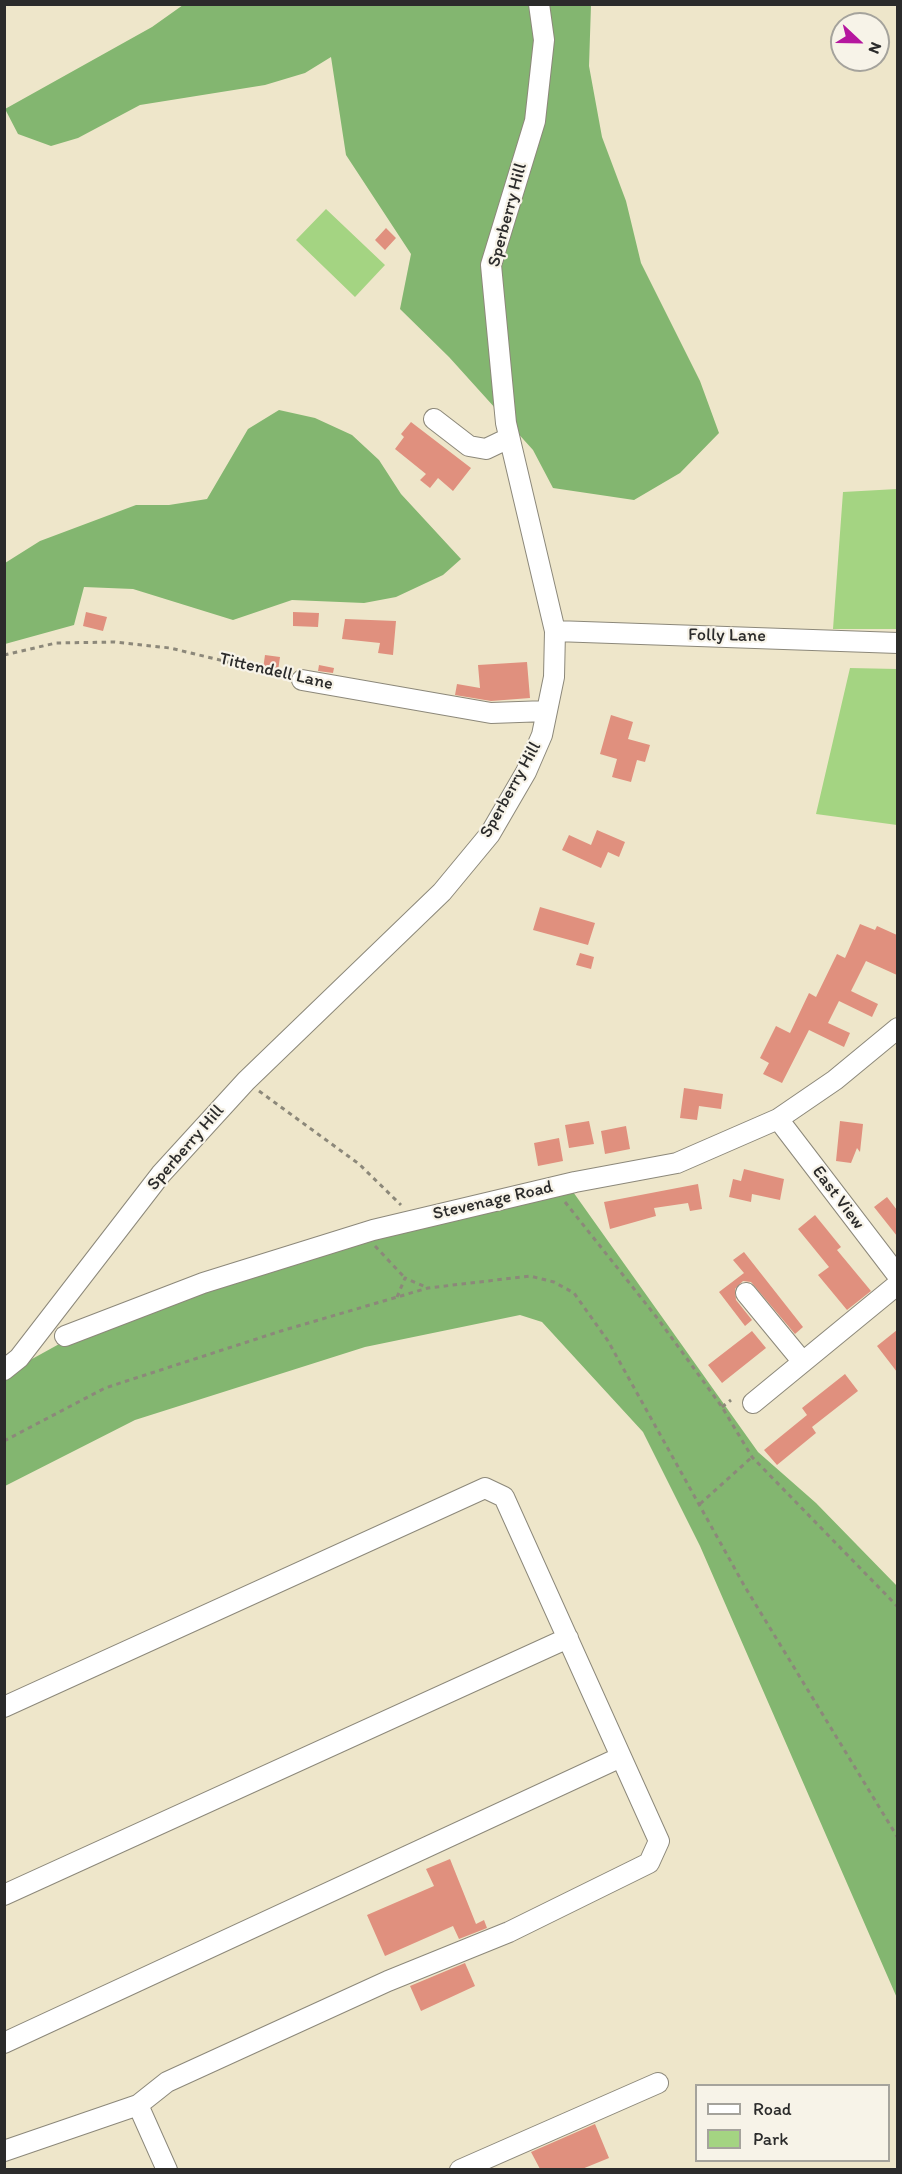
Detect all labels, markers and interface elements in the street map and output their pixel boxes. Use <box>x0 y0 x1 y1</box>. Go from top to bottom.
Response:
north arrow <box>830 12 890 72</box>
text: N <box>864 40 886 57</box>
street label: Sperberry Hill <box>484 161 532 269</box>
street label: Folly Lane <box>688 625 766 647</box>
street label: Tittendell Lane <box>217 648 335 696</box>
street label: Sperberry Hill <box>476 738 546 842</box>
street label: Sperberry Hill <box>143 1101 229 1195</box>
street label: East View <box>807 1162 869 1234</box>
street label: Stevenage Road <box>431 1177 555 1225</box>
legend <box>695 2084 890 2162</box>
text: Road <box>753 2098 792 2120</box>
text: Park <box>753 2128 788 2150</box>

